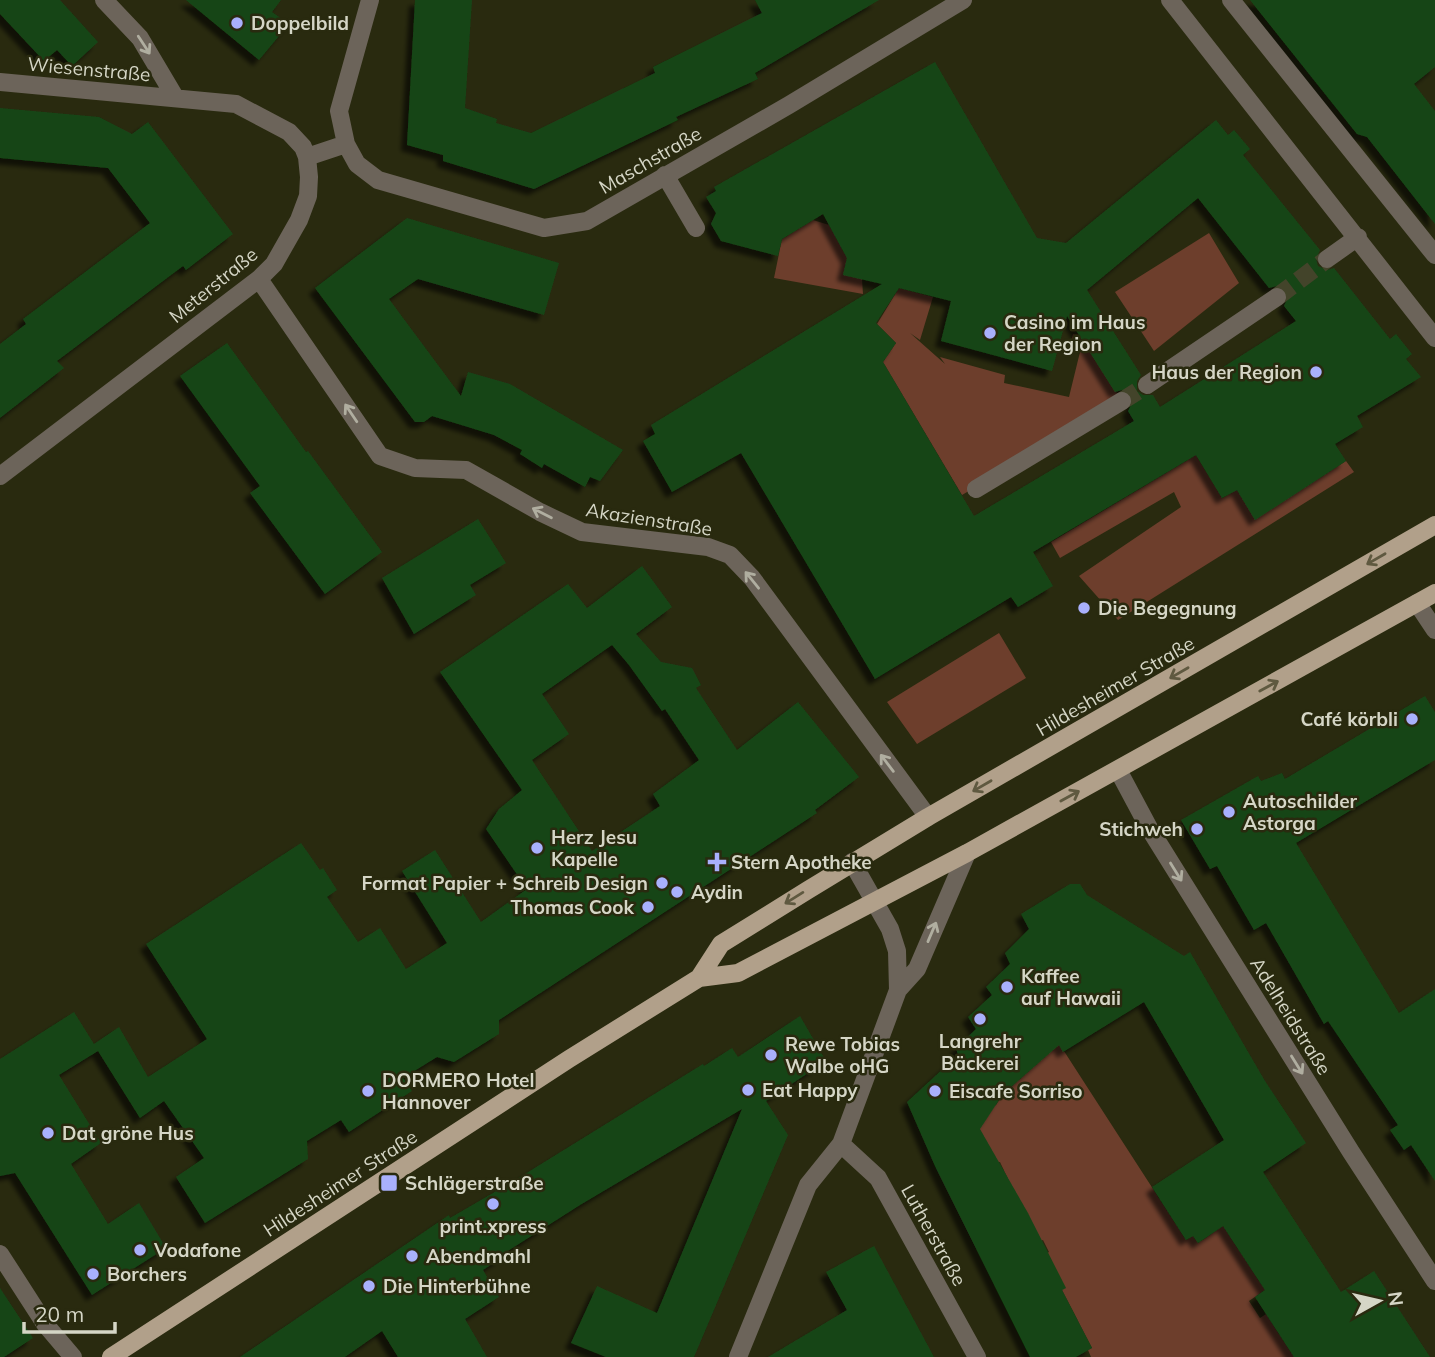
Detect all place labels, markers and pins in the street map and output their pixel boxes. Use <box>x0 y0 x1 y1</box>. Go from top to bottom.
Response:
place label: Doppelbild <box>251 11 349 35</box>
marker: Doppelbild <box>229 15 245 31</box>
place label: Casino im Haus der Region <box>1004 310 1145 356</box>
marker: Casino im Haus der Region <box>982 325 998 341</box>
place label: Haus der Region <box>1152 360 1302 384</box>
marker: Haus der Region <box>1308 364 1324 380</box>
place label: Die Begegnung <box>1098 596 1237 620</box>
marker: Die Begegnung <box>1076 600 1092 616</box>
place label: Café körbli <box>1300 707 1398 731</box>
marker: Café körbli <box>1404 711 1420 727</box>
place label: Autoschilder Astorga <box>1243 789 1358 835</box>
marker: Autoschilder Astorga <box>1221 804 1237 820</box>
place label: Stichweh <box>1099 817 1183 841</box>
marker: Stichweh <box>1189 821 1205 837</box>
place label: Herz Jesu Kapelle <box>551 825 637 871</box>
marker: Herz Jesu Kapelle <box>529 840 545 856</box>
place label: Stern Apotheke <box>731 850 872 874</box>
marker: Stern Apotheke <box>709 854 725 870</box>
place label: Format Papier + Schreib Design <box>361 871 648 895</box>
marker: Format Papier + Schreib Design <box>654 875 670 891</box>
place label: Aydin <box>691 880 743 904</box>
marker: Aydin <box>669 884 685 900</box>
place label: Thomas Cook <box>511 895 635 919</box>
marker: Thomas Cook <box>640 899 656 915</box>
place label: Kaffee auf Hawaii <box>1021 964 1121 1010</box>
marker: Kaffee auf Hawaii <box>999 979 1015 995</box>
marker: Langrehr Bäckerei <box>972 1011 988 1027</box>
place label: Langrehr Bäckerei <box>939 1029 1022 1075</box>
place label: Rewe Tobias Walbe oHG <box>785 1032 900 1078</box>
marker: Rewe Tobias Walbe oHG <box>763 1047 779 1063</box>
place label: DORMERO Hotel Hannover <box>382 1068 534 1114</box>
place label: Eat Happy <box>762 1078 858 1102</box>
place label: Eiscafe Sorriso <box>949 1079 1083 1103</box>
marker: Eat Happy <box>740 1082 756 1098</box>
marker: DORMERO Hotel Hannover <box>360 1083 376 1099</box>
marker: Eiscafe Sorriso <box>927 1083 943 1099</box>
place label: Dat gröne Hus <box>62 1121 194 1145</box>
marker: Dat gröne Hus <box>40 1125 56 1141</box>
place label: Schlägerstraße <box>405 1171 544 1195</box>
marker: Schlägerstraße <box>379 1173 399 1193</box>
marker: print.xpress <box>485 1196 501 1212</box>
place label: print.xpress <box>439 1214 547 1238</box>
place label: Vodafone <box>153 1238 241 1262</box>
marker: Vodafone <box>132 1242 148 1258</box>
place label: Abendmahl <box>426 1244 531 1268</box>
marker: Abendmahl <box>404 1248 420 1264</box>
place label: Borchers <box>107 1262 187 1286</box>
marker: Borchers <box>85 1266 101 1282</box>
place label: Die Hinterbühne <box>383 1274 531 1298</box>
marker: Die Hinterbühne <box>361 1278 377 1294</box>

